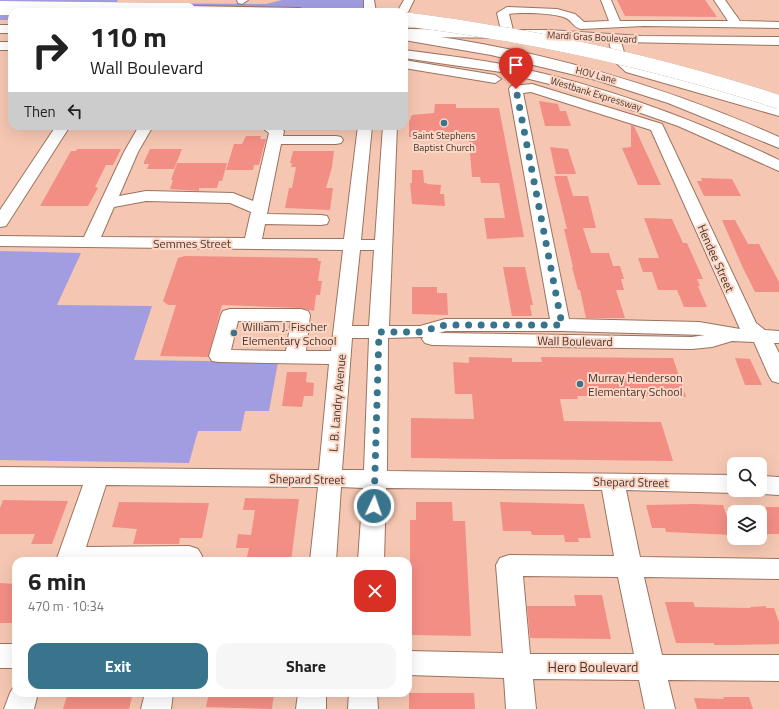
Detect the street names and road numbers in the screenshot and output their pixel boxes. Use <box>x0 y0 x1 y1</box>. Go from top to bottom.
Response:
street label: Mardi Gras Boulevard <box>547 27 637 47</box>
street label: HOV Lane <box>574 62 618 88</box>
street label: Westbank Expressway <box>548 73 644 115</box>
street label: Hendee Street <box>693 221 740 296</box>
street label: Semmes Street <box>153 234 232 253</box>
street label: Wall Boulevard <box>537 331 613 351</box>
street label: L. B. Landry Avenue <box>323 353 351 453</box>
street label: Shepard Street <box>269 469 346 489</box>
street label: Shepard Street <box>593 472 670 492</box>
street label: Hero Boulevard <box>548 656 638 677</box>

